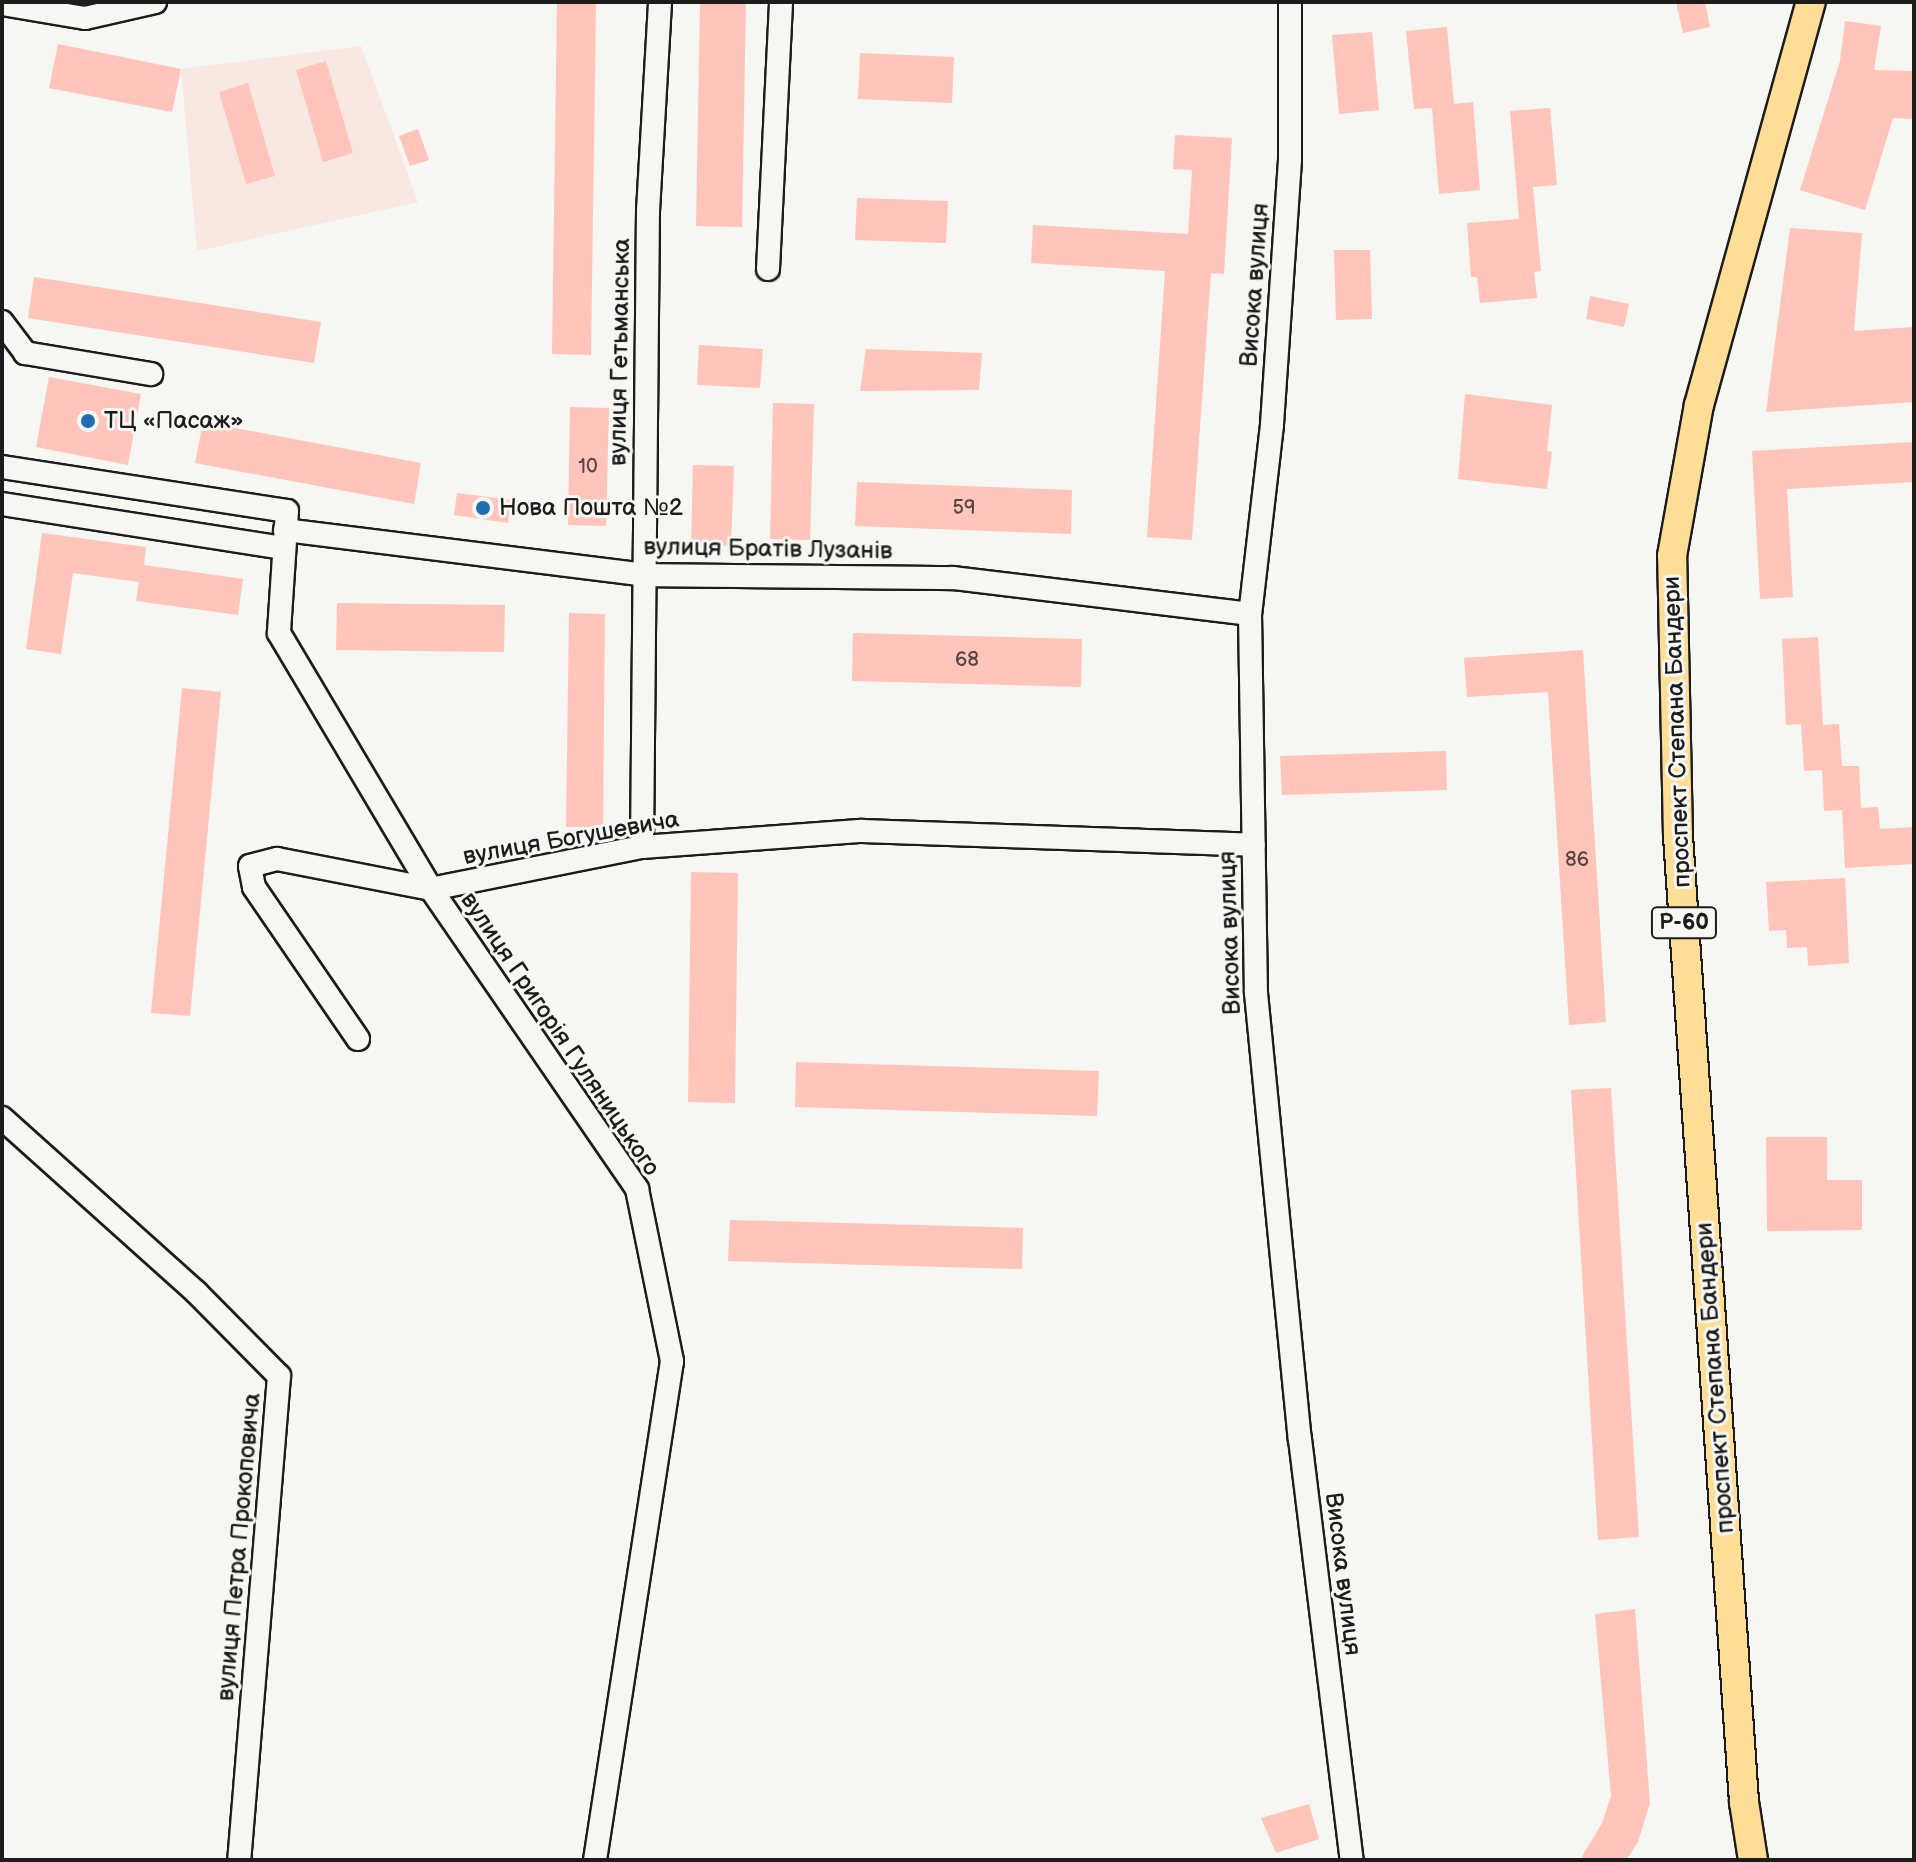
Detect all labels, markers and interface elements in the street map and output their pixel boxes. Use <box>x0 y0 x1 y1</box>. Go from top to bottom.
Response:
street label: Висока вулиця <box>1235 202 1275 368</box>
street label: вулиця Гетьманська <box>604 238 636 466</box>
place label: ТЦ «Пасаж» <box>104 407 244 435</box>
marker: ТЦ «Пасаж» <box>79 412 97 430</box>
house number: 10 <box>578 455 598 479</box>
place label: Нова Пошта №2 <box>499 494 683 522</box>
house number: 59 <box>952 496 976 520</box>
marker: Нова Пошта №2 <box>474 499 492 517</box>
street label: вулиця Братів Лузанів <box>643 532 893 566</box>
street label: проспект Степана Бандери <box>1657 576 1697 888</box>
house number: 68 <box>955 648 979 672</box>
street label: вулиця Богушевича <box>461 805 681 871</box>
house number: 86 <box>1565 848 1589 872</box>
street label: Висока вулиця <box>1213 851 1247 1015</box>
street label: вулиця Григорія Гуляницького <box>454 887 666 1181</box>
road number: Р-60 <box>1650 905 1718 941</box>
street label: проспект Степана Бандери <box>1690 1221 1740 1535</box>
street label: вулиця Петра Прокоповича <box>211 1392 267 1702</box>
street label: Висока вулиця <box>1319 1491 1367 1657</box>

